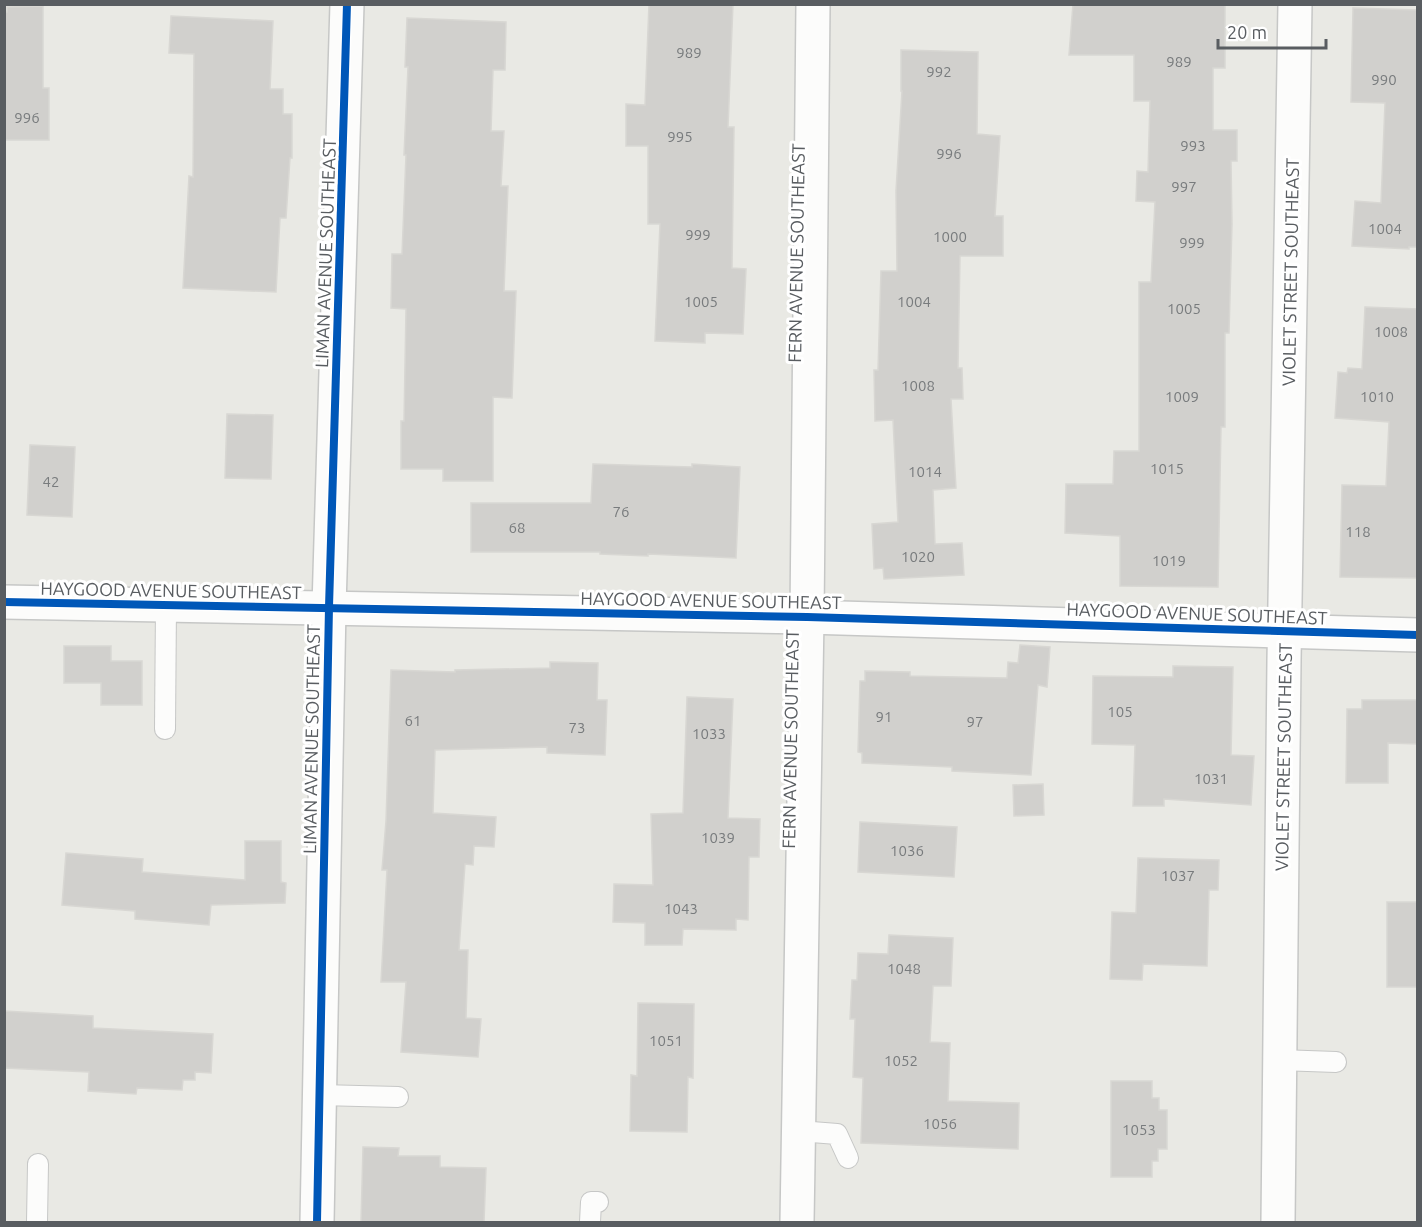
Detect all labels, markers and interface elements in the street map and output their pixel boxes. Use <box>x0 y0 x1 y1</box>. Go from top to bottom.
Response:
scale bar <box>1218 12 1326 50</box>
text: 20 m <box>1227 22 1267 42</box>
house number: 989 <box>676 44 702 61</box>
house number: 989 <box>1166 53 1192 70</box>
house number: 992 <box>926 63 952 80</box>
house number: 990 <box>1371 71 1397 88</box>
house number: 996 <box>14 109 40 126</box>
house number: 995 <box>667 128 693 145</box>
house number: 993 <box>1180 137 1206 154</box>
street label: LIMAN AVENUE SOUTHEAST <box>311 138 339 368</box>
street label: FERN AVENUE SOUTHEAST <box>784 143 808 363</box>
house number: 996 <box>936 145 962 162</box>
street label: VIOLET STREET SOUTHEAST <box>1278 158 1302 386</box>
house number: 997 <box>1171 178 1197 195</box>
house number: 1004 <box>1368 220 1402 237</box>
house number: 999 <box>685 226 711 243</box>
house number: 1000 <box>933 228 967 245</box>
house number: 999 <box>1179 234 1205 251</box>
house number: 1005 <box>684 293 718 310</box>
house number: 1004 <box>897 293 931 310</box>
house number: 1005 <box>1167 300 1201 317</box>
house number: 1008 <box>1374 323 1408 340</box>
house number: 1008 <box>901 377 935 394</box>
house number: 1009 <box>1165 388 1199 405</box>
house number: 1010 <box>1360 388 1394 405</box>
house number: 1015 <box>1150 460 1184 477</box>
house number: 1014 <box>908 463 942 480</box>
house number: 42 <box>43 473 59 490</box>
house number: 76 <box>613 503 629 520</box>
house number: 68 <box>509 519 525 536</box>
house number: 118 <box>1345 523 1371 540</box>
house number: 1020 <box>901 548 935 565</box>
house number: 1019 <box>1152 552 1186 569</box>
street label: HAYGOOD AVENUE SOUTHEAST <box>40 578 302 602</box>
street label: HAYGOOD AVENUE SOUTHEAST <box>580 588 842 612</box>
street label: HAYGOOD AVENUE SOUTHEAST <box>1066 598 1328 628</box>
street label: LIMAN AVENUE SOUTHEAST <box>299 624 323 854</box>
street label: FERN AVENUE SOUTHEAST <box>778 629 802 849</box>
street label: VIOLET STREET SOUTHEAST <box>1271 643 1295 871</box>
house number: 105 <box>1107 703 1133 720</box>
house number: 91 <box>876 708 892 725</box>
house number: 61 <box>405 712 421 729</box>
house number: 97 <box>967 713 983 730</box>
house number: 73 <box>569 719 585 736</box>
house number: 1033 <box>692 725 726 742</box>
house number: 1031 <box>1194 770 1228 787</box>
house number: 1039 <box>701 829 735 846</box>
house number: 1036 <box>890 842 924 859</box>
house number: 1037 <box>1161 867 1195 884</box>
house number: 1043 <box>664 900 698 917</box>
house number: 1048 <box>887 960 921 977</box>
house number: 1051 <box>649 1032 683 1049</box>
house number: 1052 <box>884 1052 918 1069</box>
house number: 1056 <box>923 1115 957 1132</box>
house number: 1053 <box>1122 1121 1156 1138</box>

